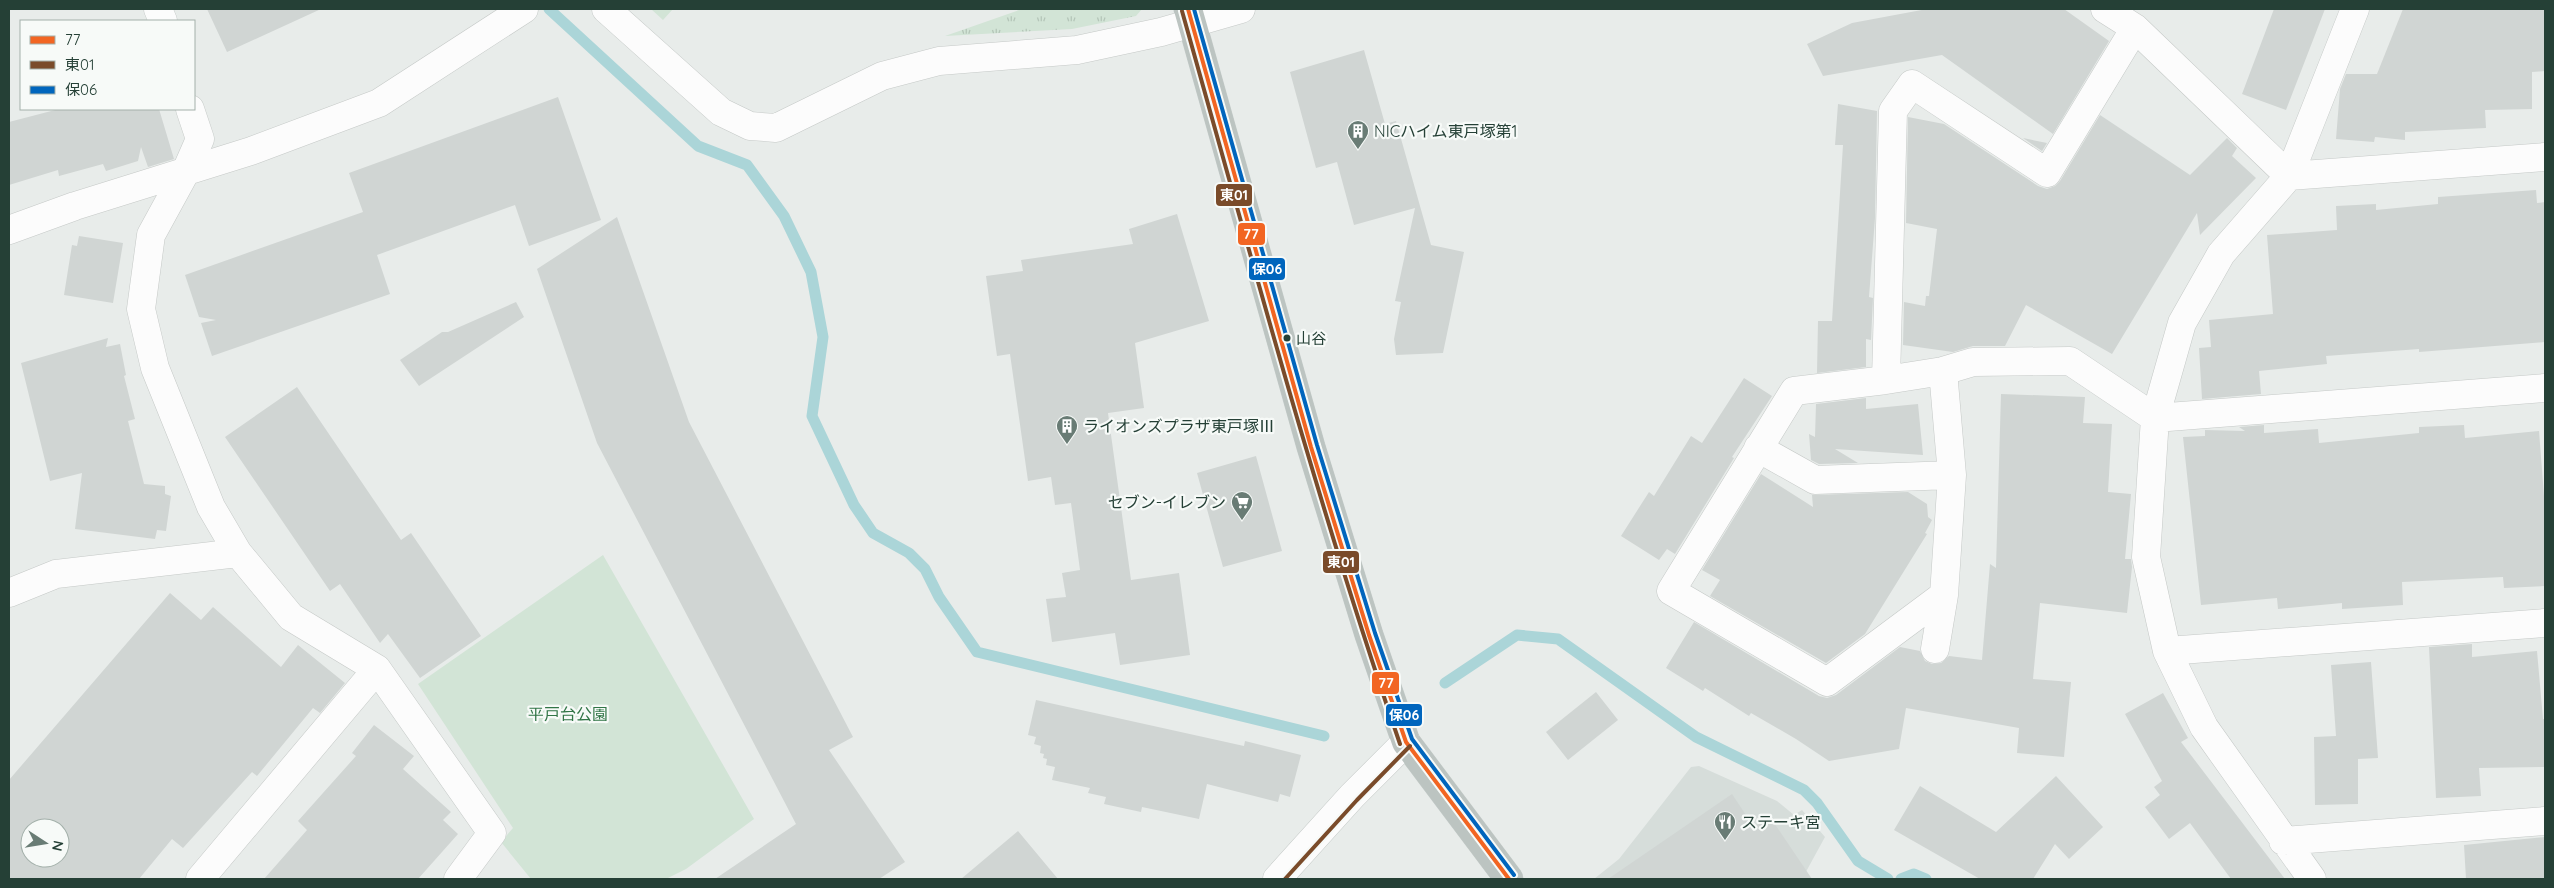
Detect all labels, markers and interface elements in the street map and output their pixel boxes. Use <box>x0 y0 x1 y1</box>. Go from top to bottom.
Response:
legend <box>20 20 195 110</box>
text: 77 <box>65 30 81 49</box>
text: 東01 <box>65 55 94 74</box>
text: 保06 <box>65 80 97 99</box>
building icon: NICハイム東戸塚第1 <box>1346 119 1370 150</box>
place label: NICハイム東戸塚第1 <box>1374 121 1517 141</box>
line badge: 東01 <box>1215 183 1253 207</box>
text: 東01 <box>1220 186 1248 204</box>
line badge: 77 <box>1237 222 1266 246</box>
text: 77 <box>1243 225 1259 243</box>
line badge: 保06 <box>1248 257 1286 281</box>
text: 保06 <box>1252 260 1282 278</box>
place label: 山谷 <box>1296 329 1326 348</box>
marker: 山谷 <box>1282 333 1292 343</box>
building icon: ライオンズプラザ東戸塚Ⅲ <box>1055 414 1079 445</box>
place label: ライオンズプラザ東戸塚Ⅲ <box>1083 416 1275 436</box>
supermarket icon: セブン-イレブン <box>1230 490 1254 521</box>
place label: セブン-イレブン <box>1108 492 1226 512</box>
line badge: 東01 <box>1322 550 1360 574</box>
text: 東01 <box>1327 553 1355 571</box>
line badge: 77 <box>1371 671 1400 695</box>
text: 77 <box>1378 674 1394 692</box>
line badge: 保06 <box>1385 703 1423 727</box>
park label: 平戸台公園 <box>528 704 608 724</box>
text: 保06 <box>1389 706 1419 724</box>
restaurant icon: ステーキ宮 <box>1713 810 1737 841</box>
place label: ステーキ宮 <box>1741 812 1821 832</box>
north arrow <box>20 818 70 868</box>
text: N <box>48 839 68 853</box>

